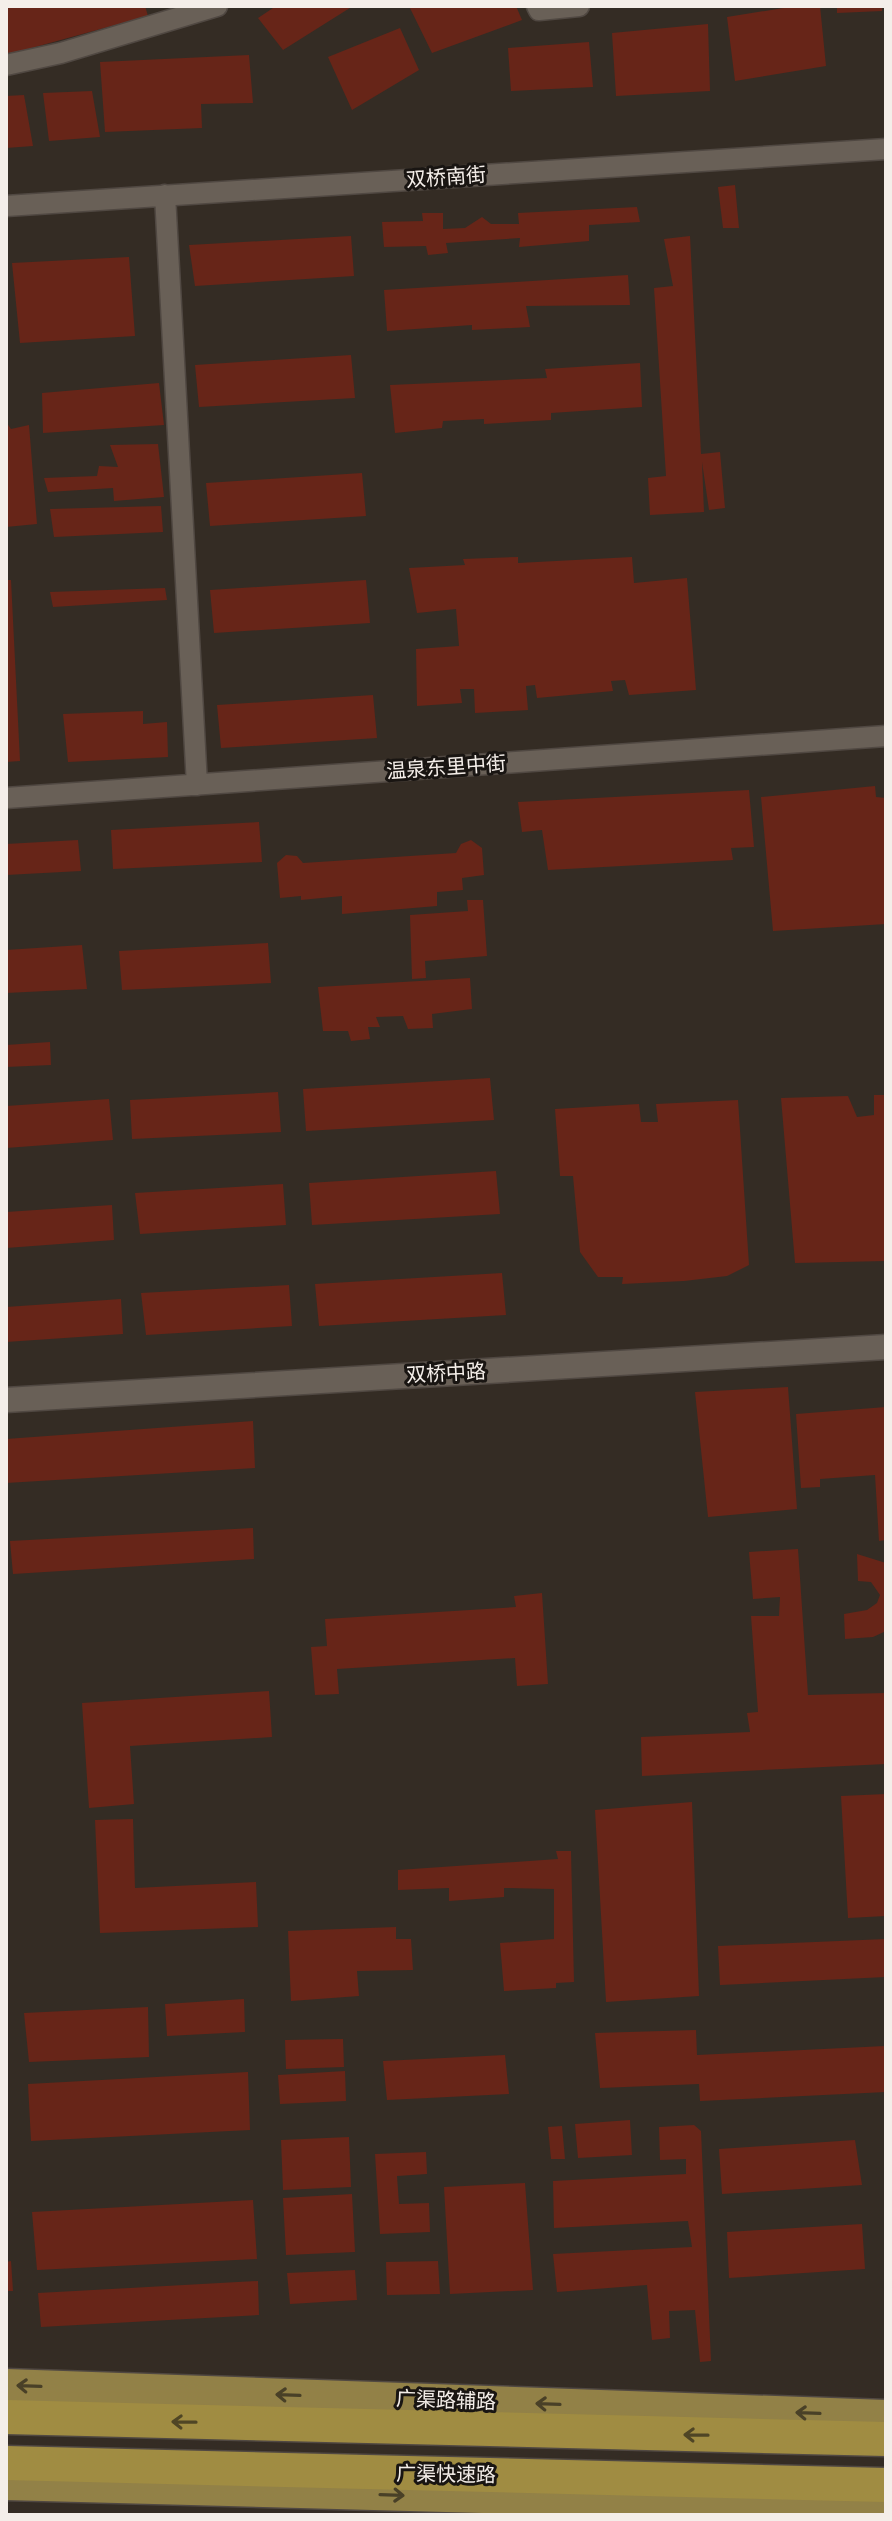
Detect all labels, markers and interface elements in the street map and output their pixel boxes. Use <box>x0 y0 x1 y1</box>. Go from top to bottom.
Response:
street label: 双桥南街 <box>405 163 487 191</box>
street label: 温泉东里中街 <box>385 752 507 782</box>
street label: 双桥中路 <box>405 1360 487 1386</box>
one-way arrow <box>16 2378 43 2393</box>
one-way arrow <box>275 2387 302 2402</box>
street label: 广渠路辅路 <box>396 2387 496 2413</box>
one-way arrow <box>535 2396 562 2411</box>
one-way arrow <box>795 2405 822 2420</box>
one-way arrow <box>171 2414 198 2429</box>
one-way arrow <box>683 2427 710 2442</box>
street label: 广渠快速路 <box>396 2462 496 2486</box>
one-way arrow <box>378 2487 405 2502</box>

